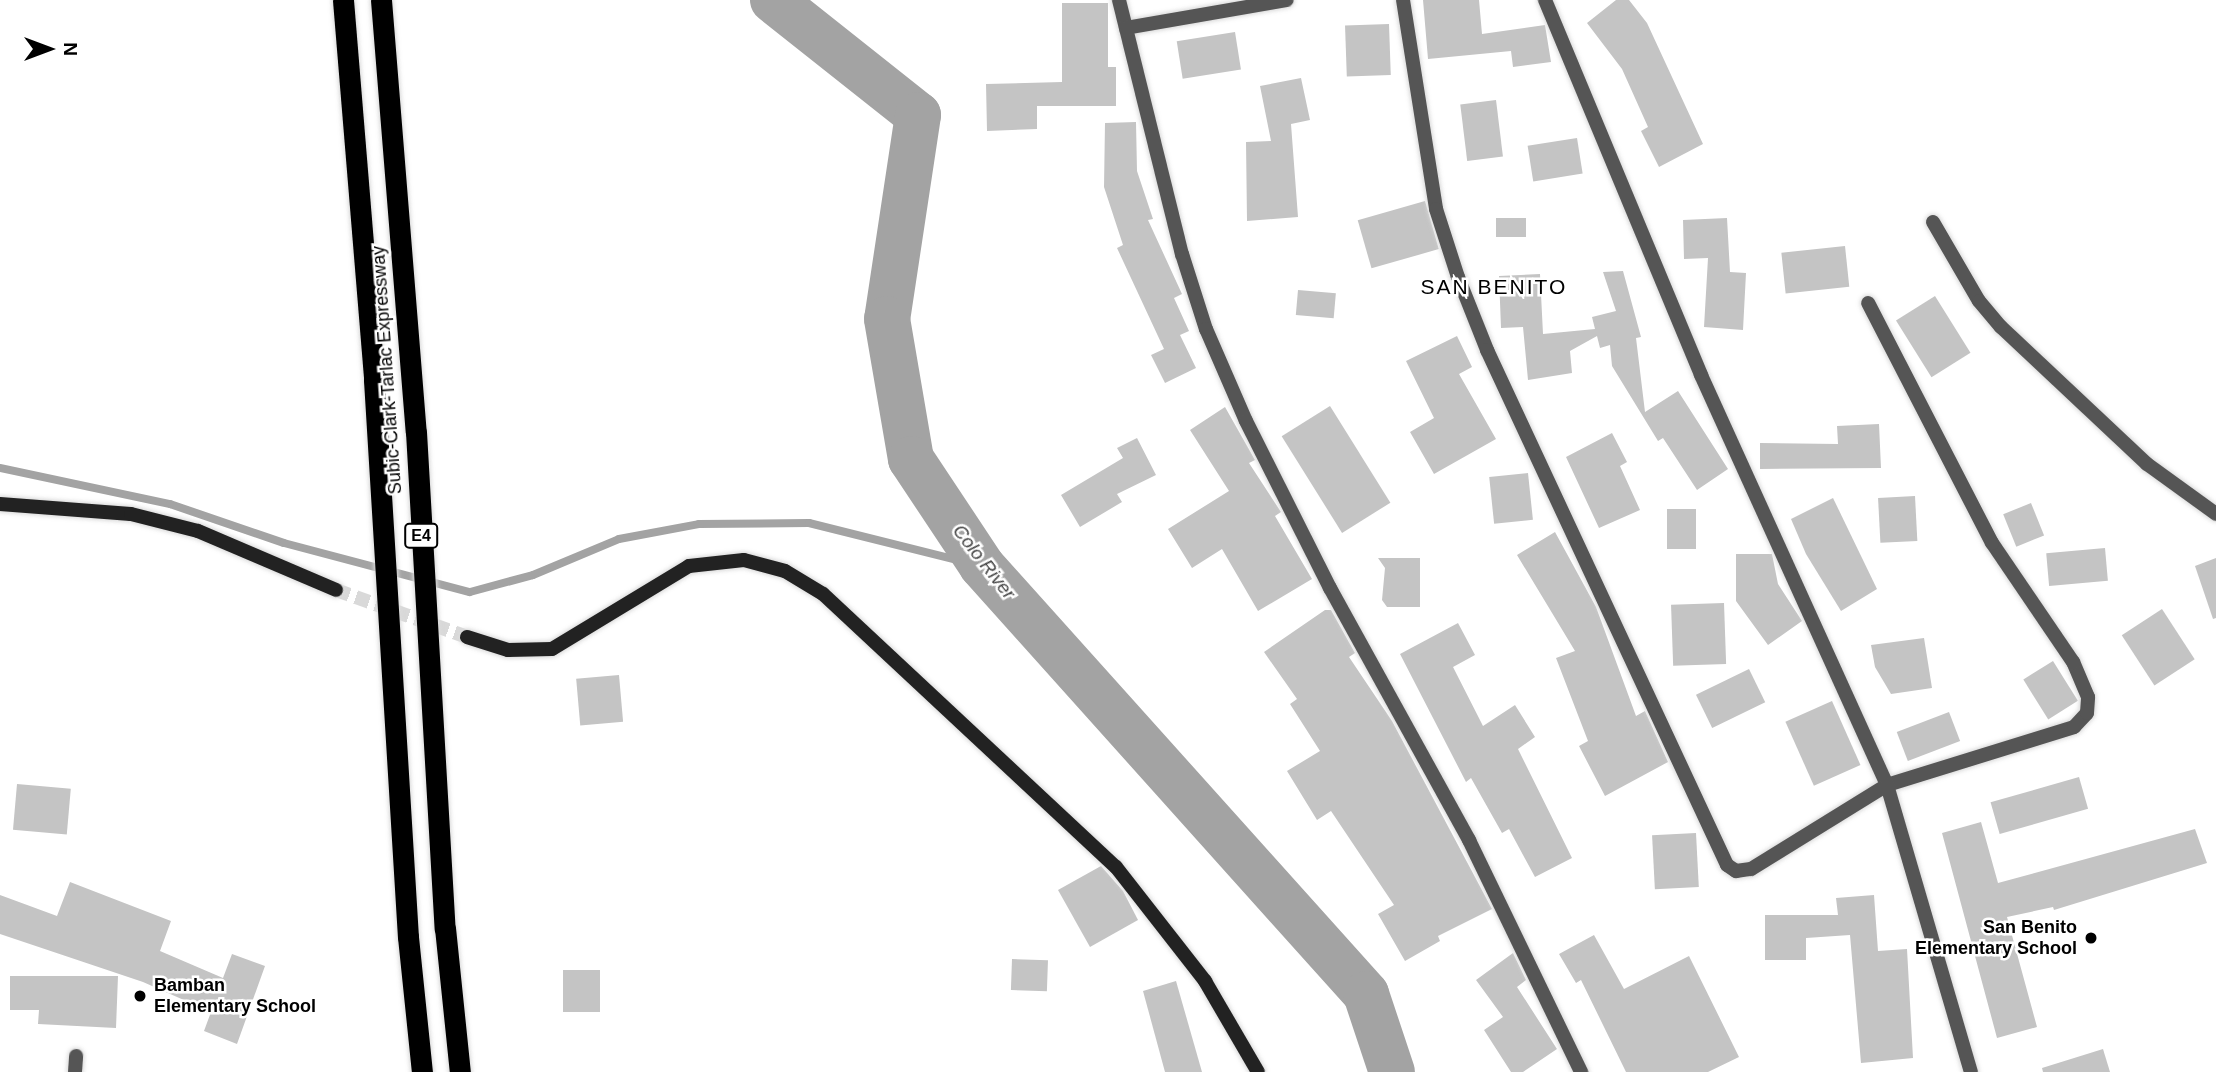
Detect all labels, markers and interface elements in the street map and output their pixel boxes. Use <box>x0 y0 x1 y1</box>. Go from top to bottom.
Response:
north arrow <box>14 14 84 84</box>
text: N <box>60 42 81 56</box>
street label: Subic-Clark-Tarlac Expressway <box>368 245 406 495</box>
district label: SAN BENITO <box>1422 274 1566 300</box>
water label: Colo River <box>948 520 1020 604</box>
road number: E4 <box>404 524 438 548</box>
place label: San Benito Elementary School <box>1915 917 2077 960</box>
marker: San Benito Elementary School <box>2083 930 2099 946</box>
place label: Bamban Elementary School <box>154 975 316 1018</box>
marker: Bamban Elementary School <box>132 988 148 1004</box>

